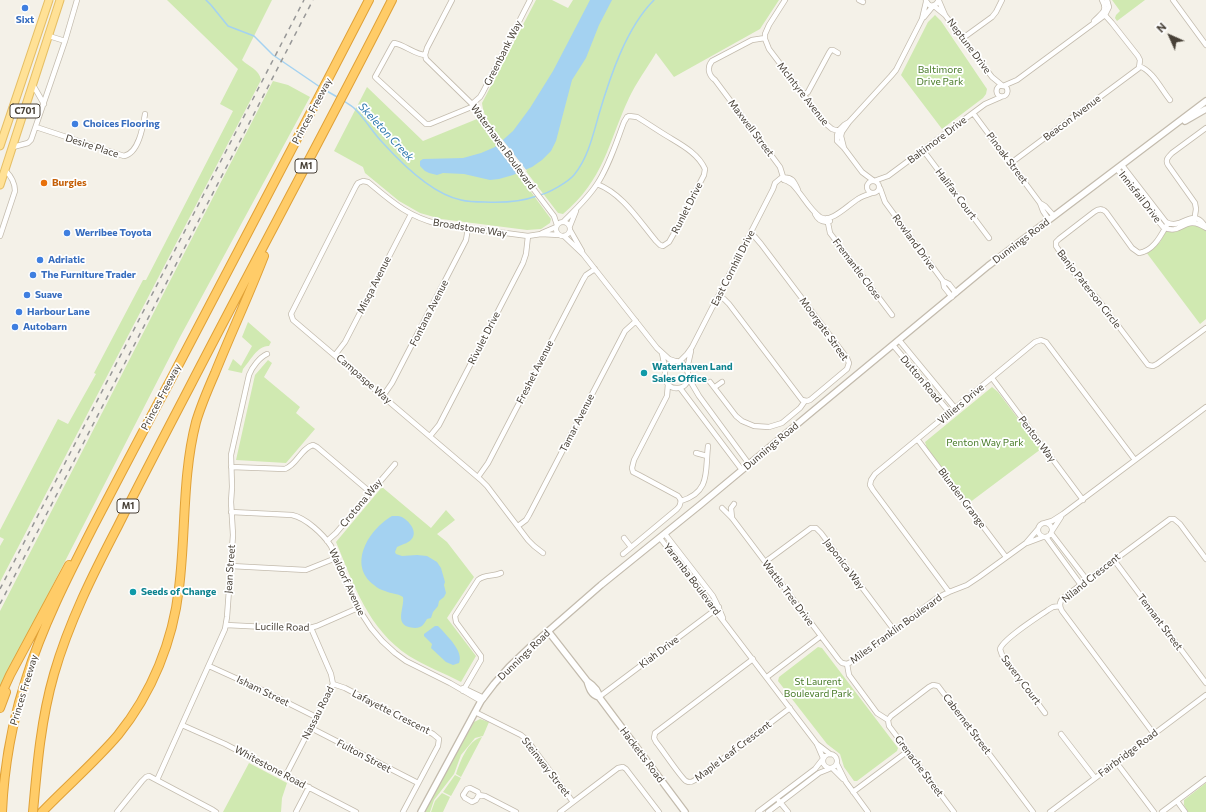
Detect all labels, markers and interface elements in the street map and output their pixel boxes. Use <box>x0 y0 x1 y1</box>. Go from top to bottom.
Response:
marker: Sixt <box>20 3 30 13</box>
place label: Sixt <box>16 14 34 26</box>
street label: Neptune Drive <box>945 16 993 76</box>
north arrow <box>1150 16 1190 56</box>
street label: Greenbank Way <box>481 18 525 88</box>
text: N <box>1154 20 1169 35</box>
street label: McIntyre Avenue <box>775 60 831 128</box>
park label: Baltimore Drive Park <box>917 64 963 88</box>
street label: Princes Freeway <box>289 76 335 146</box>
street label: Beacon Avenue <box>1041 92 1103 144</box>
street label: Maxwell Street <box>726 97 776 159</box>
water label: Skeleton Creek <box>356 100 416 164</box>
street label: Waterhaven Boulevard <box>468 102 538 192</box>
road number: C701 <box>10 104 40 118</box>
street label: Baltimore Drive <box>905 114 969 166</box>
place label: Choices Flooring <box>83 118 160 130</box>
marker: Choices Flooring <box>70 119 80 129</box>
street label: Pinoak Street <box>984 130 1030 186</box>
street label: Desire Place <box>64 132 120 160</box>
road number: M1 <box>295 159 317 173</box>
street label: Halifax Court <box>933 166 979 222</box>
street label: Innisfail Drive <box>1116 169 1164 225</box>
place label: Burgies <box>52 177 87 189</box>
marker: Burgies <box>39 178 49 188</box>
street label: Runlet Drive <box>669 180 705 236</box>
street label: Rowland Drive <box>890 212 938 272</box>
street label: Broadstone Way <box>432 216 508 240</box>
street label: Dunnings Road <box>990 216 1052 266</box>
place label: Werribee Toyota <box>75 227 152 239</box>
marker: Werribee Toyota <box>62 228 72 238</box>
street label: East Cornhill Drive <box>709 228 757 308</box>
street label: Fremantle Close <box>830 236 884 302</box>
street label: Banjo Paterson Circle <box>1055 247 1123 331</box>
place label: Adriatic <box>48 254 85 266</box>
street label: Misqa Avenue <box>354 254 394 316</box>
marker: Adriatic <box>35 255 45 265</box>
place label: The Furniture Trader <box>41 269 136 281</box>
marker: The Furniture Trader <box>28 270 38 280</box>
street label: Fontana Avenue <box>407 278 451 348</box>
place label: Suave <box>35 289 62 301</box>
marker: Suave <box>22 290 32 300</box>
street label: Moorgate Street <box>797 295 851 363</box>
place label: Harbour Lane <box>27 306 90 318</box>
marker: Harbour Lane <box>14 307 24 317</box>
street label: Rivulet Drive <box>466 309 502 367</box>
place label: Autobarn <box>23 321 67 333</box>
marker: Autobarn <box>10 322 20 332</box>
street label: Freshet Avenue <box>514 338 556 406</box>
street label: Campaspe Way <box>334 352 394 406</box>
street label: Dutton Road <box>898 353 944 405</box>
place label: Waterhaven Land Sales Office <box>652 361 733 384</box>
street label: Princes Freeway <box>138 362 184 432</box>
marker: Waterhaven Land Sales Office <box>639 368 649 378</box>
street label: Villiers Drive <box>935 381 987 427</box>
street label: Tamar Avenue <box>557 392 597 454</box>
street label: Penton Way <box>1016 414 1058 464</box>
street label: Dunnings Road <box>741 420 801 472</box>
park label: Penton Way Park <box>946 437 1024 449</box>
street label: Blunden Grange <box>936 466 988 530</box>
street label: Crotona Way <box>337 476 385 530</box>
road number: M1 <box>117 499 139 513</box>
street label: Japonica Way <box>821 536 867 592</box>
street label: Yaramba Boulevard <box>661 541 723 617</box>
street label: Jean Street <box>222 544 238 594</box>
street label: Waldorf Avenue <box>326 547 368 617</box>
street label: Niland Crescent <box>1059 551 1123 605</box>
street label: Wattle Tree Drive <box>759 558 817 628</box>
place label: Seeds of Change <box>141 586 216 598</box>
marker: Seeds of Change <box>128 587 138 597</box>
street label: Tennant Street <box>1135 591 1185 653</box>
street label: Miles Franklin Boulevard <box>848 592 944 666</box>
street label: Lucille Road <box>255 621 309 633</box>
street label: Dunnings Road <box>495 627 553 683</box>
street label: Kiah Drive <box>637 633 681 671</box>
street label: Princes Freeway <box>8 653 40 727</box>
street label: Savery Court <box>999 653 1043 707</box>
street label: Isham Street <box>235 673 291 709</box>
park label: St Laurent Boulevard Park <box>784 676 852 700</box>
street label: Nassau Road <box>300 684 336 742</box>
street label: Lafayette Crescent <box>350 687 432 737</box>
street label: Cabernet Street <box>940 691 994 757</box>
street label: Maple Leaf Crescent <box>692 718 774 784</box>
street label: Hacketts Road <box>617 725 667 785</box>
street label: Fairbridge Road <box>1096 727 1160 779</box>
street label: Grenache Street <box>892 733 946 799</box>
street label: Steinway Street <box>519 735 573 799</box>
street label: Fulton Street <box>335 737 393 775</box>
street label: Whitestone Road <box>232 743 308 791</box>

